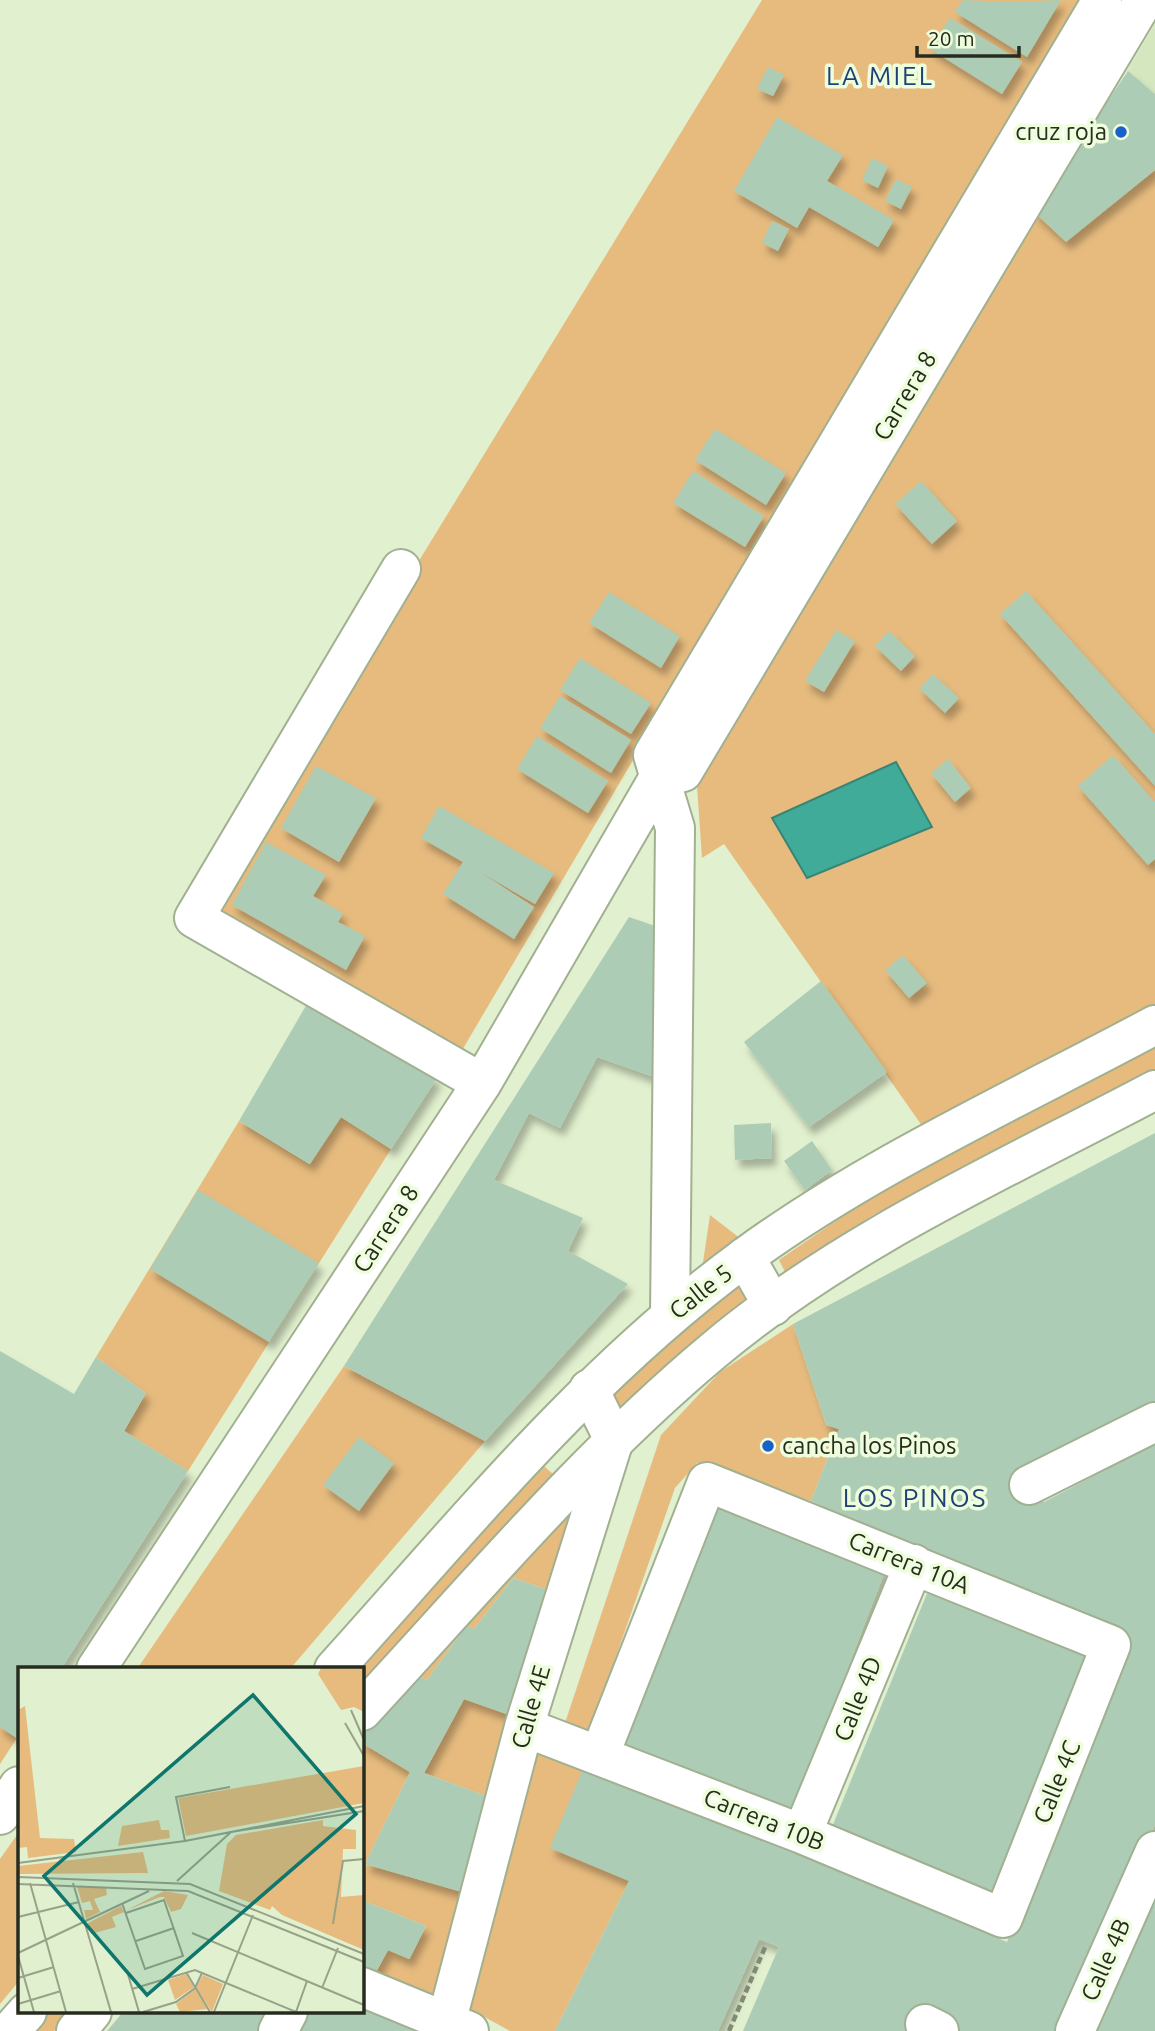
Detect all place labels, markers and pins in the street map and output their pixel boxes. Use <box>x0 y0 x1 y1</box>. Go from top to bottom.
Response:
place label: cruz roja <box>1015 118 1107 145</box>
marker: cruz roja <box>1113 124 1129 140</box>
place label: cancha los Pinos <box>782 1432 956 1459</box>
marker: cancha los Pinos <box>760 1438 776 1454</box>

